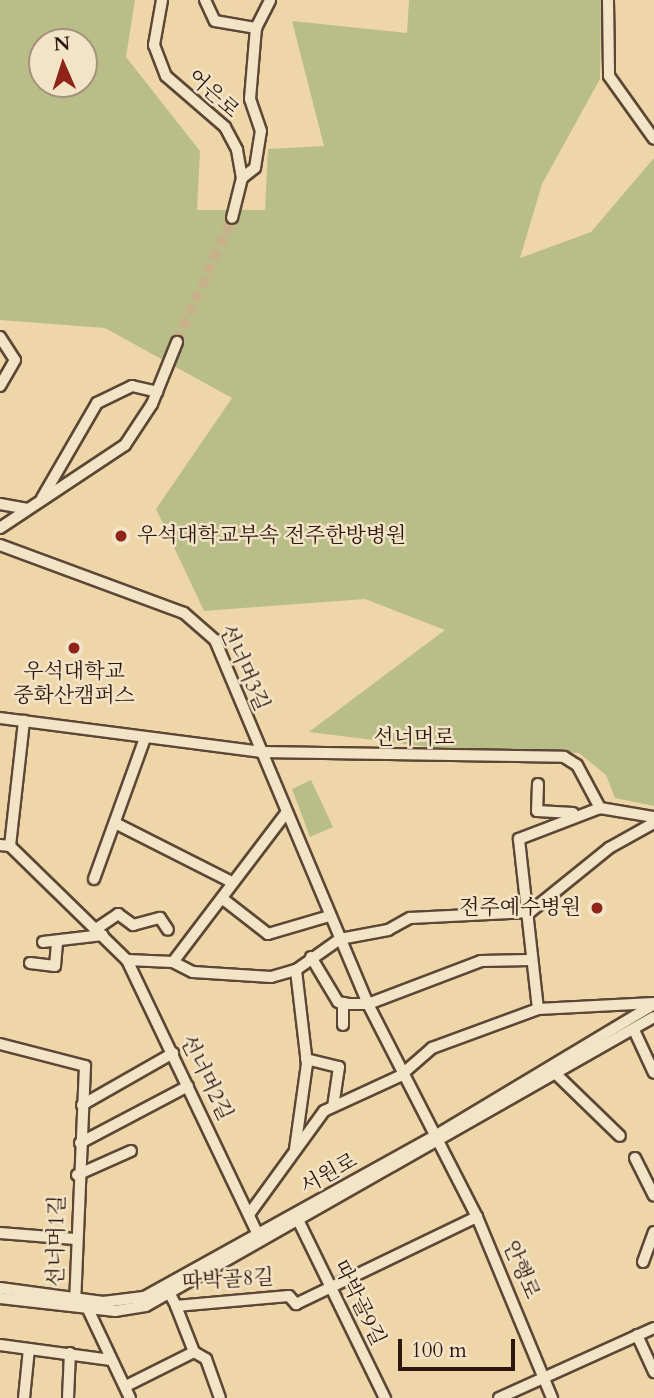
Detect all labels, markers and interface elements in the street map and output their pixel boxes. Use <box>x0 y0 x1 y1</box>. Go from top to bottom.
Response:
north arrow <box>28 28 98 98</box>
text: N <box>53 31 71 57</box>
street label: 어은로 <box>182 64 244 124</box>
place label: 우석대학교부속 전주한방병원 <box>137 523 406 549</box>
marker: 우석대학교부속 전주한방병원 <box>111 526 131 546</box>
street label: 선너머3길 <box>214 621 274 715</box>
marker: 우석대학교 중화산캠퍼스 <box>66 640 82 656</box>
place label: 우석대학교 중화산캠퍼스 <box>13 659 135 709</box>
street label: 선너머로 <box>373 725 455 751</box>
place label: 전주예수병원 <box>459 895 581 921</box>
marker: 전주예수병원 <box>587 898 607 918</box>
street label: 선너머2길 <box>175 1031 237 1125</box>
street label: 서원로 <box>296 1148 362 1200</box>
street label: 선너머1길 <box>44 1195 70 1287</box>
street label: 안행로 <box>498 1237 544 1303</box>
street label: 따박골9길 <box>328 1256 390 1350</box>
street label: 따박골8길 <box>181 1265 275 1295</box>
scale bar <box>402 1324 519 1368</box>
text: 100 m <box>411 1336 467 1365</box>

